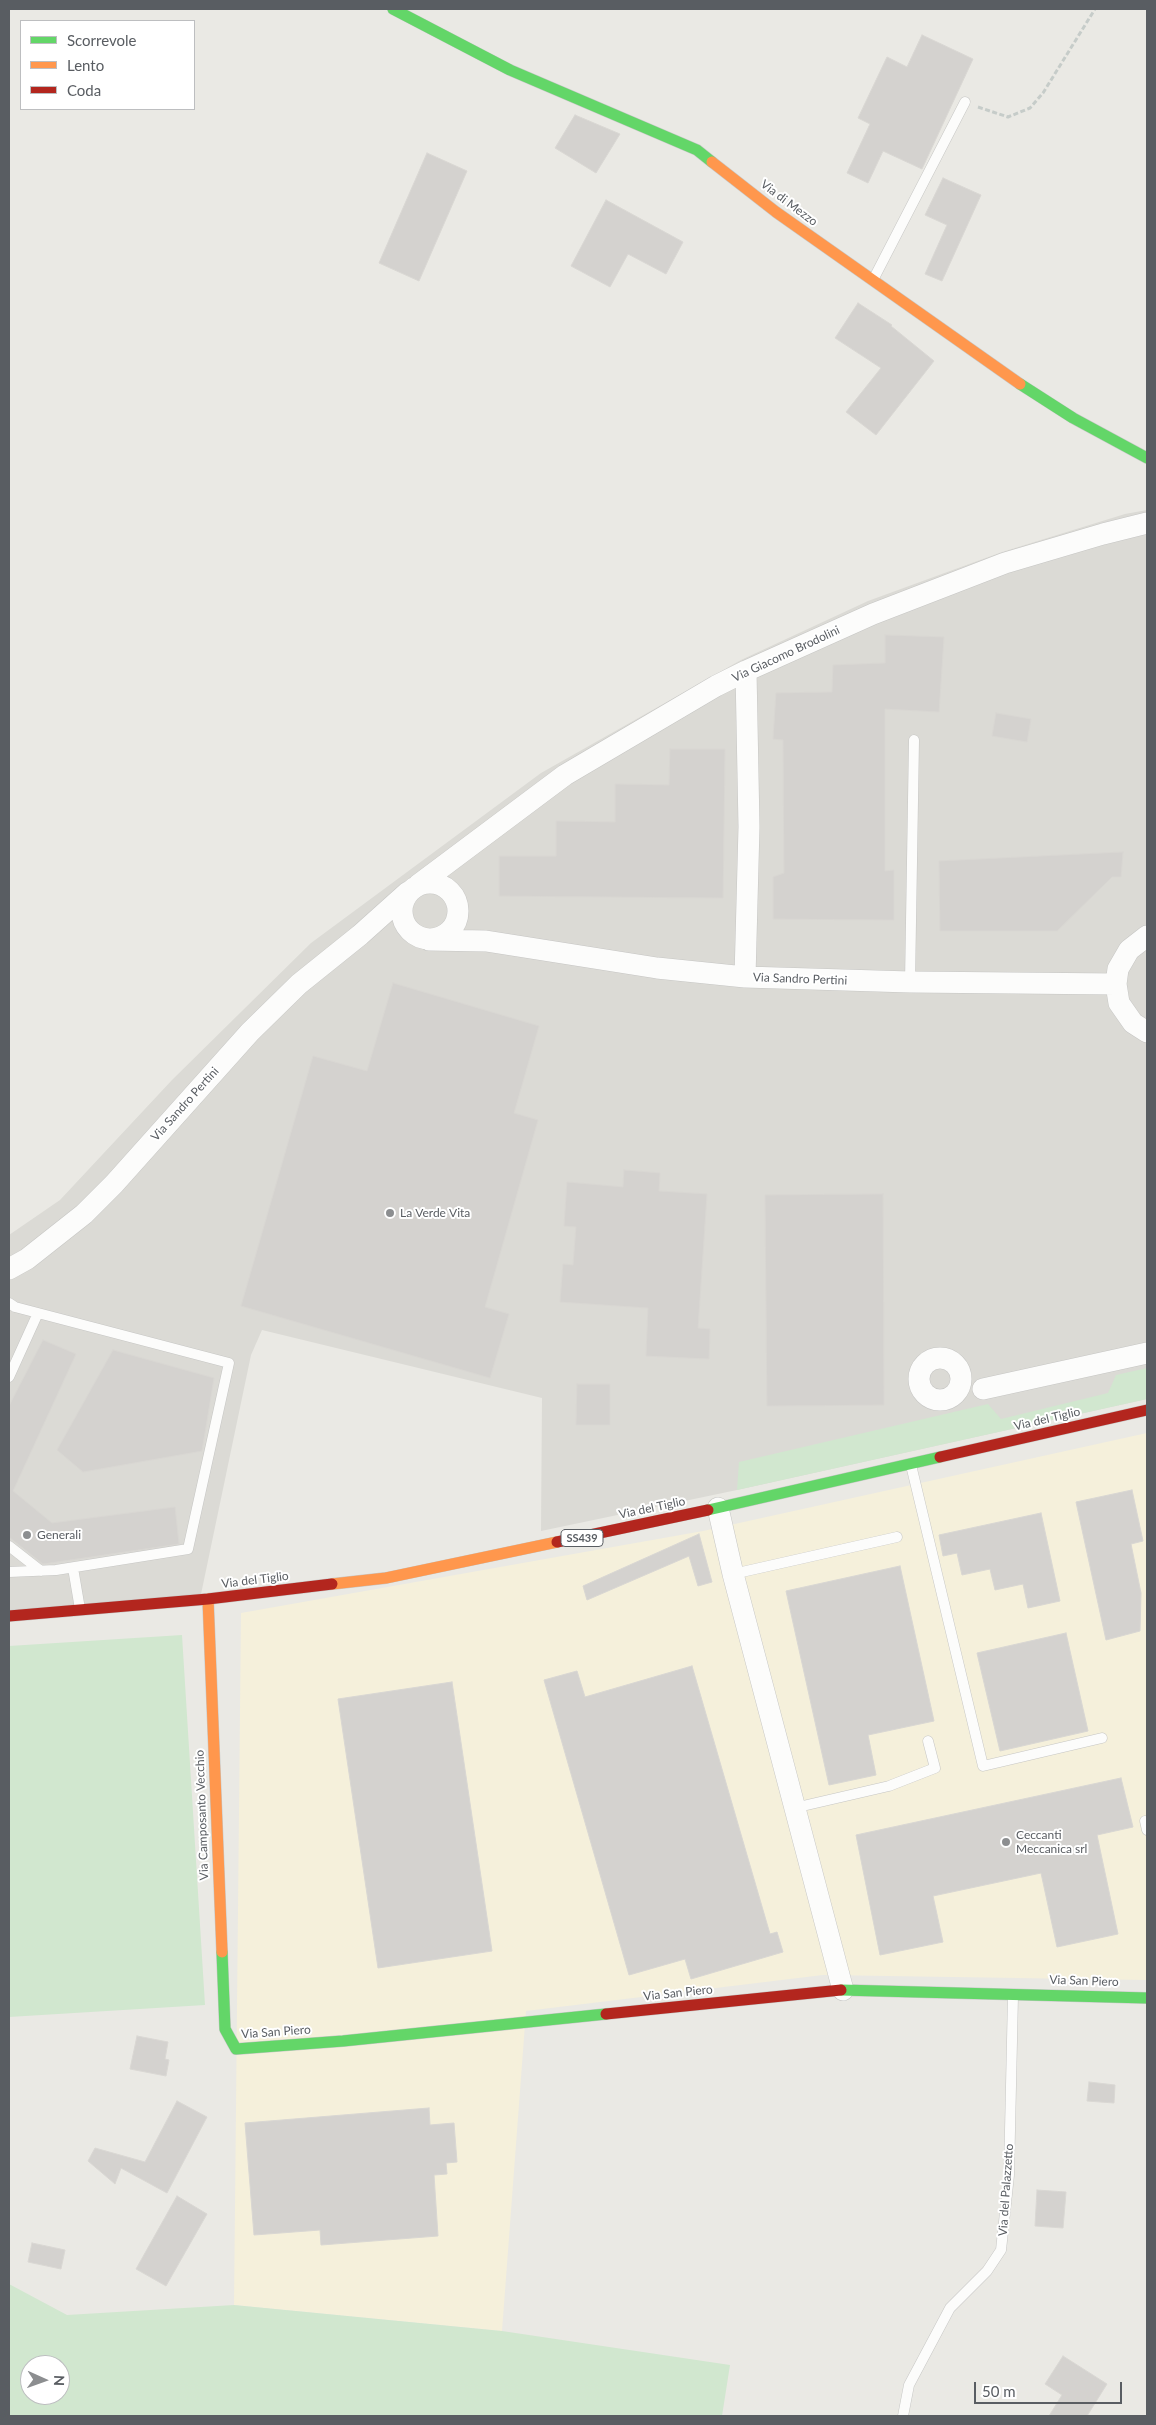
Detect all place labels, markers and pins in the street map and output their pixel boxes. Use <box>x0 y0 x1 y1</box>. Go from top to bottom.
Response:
place label: La Verde Vita <box>400 1206 470 1220</box>
marker: La Verde Vita <box>384 1207 396 1219</box>
place label: Generali <box>37 1528 81 1542</box>
marker: Generali <box>21 1529 33 1541</box>
place label: Ceccanti Meccanica srl <box>1016 1828 1087 1856</box>
marker: Ceccanti Meccanica srl <box>1000 1836 1012 1848</box>

